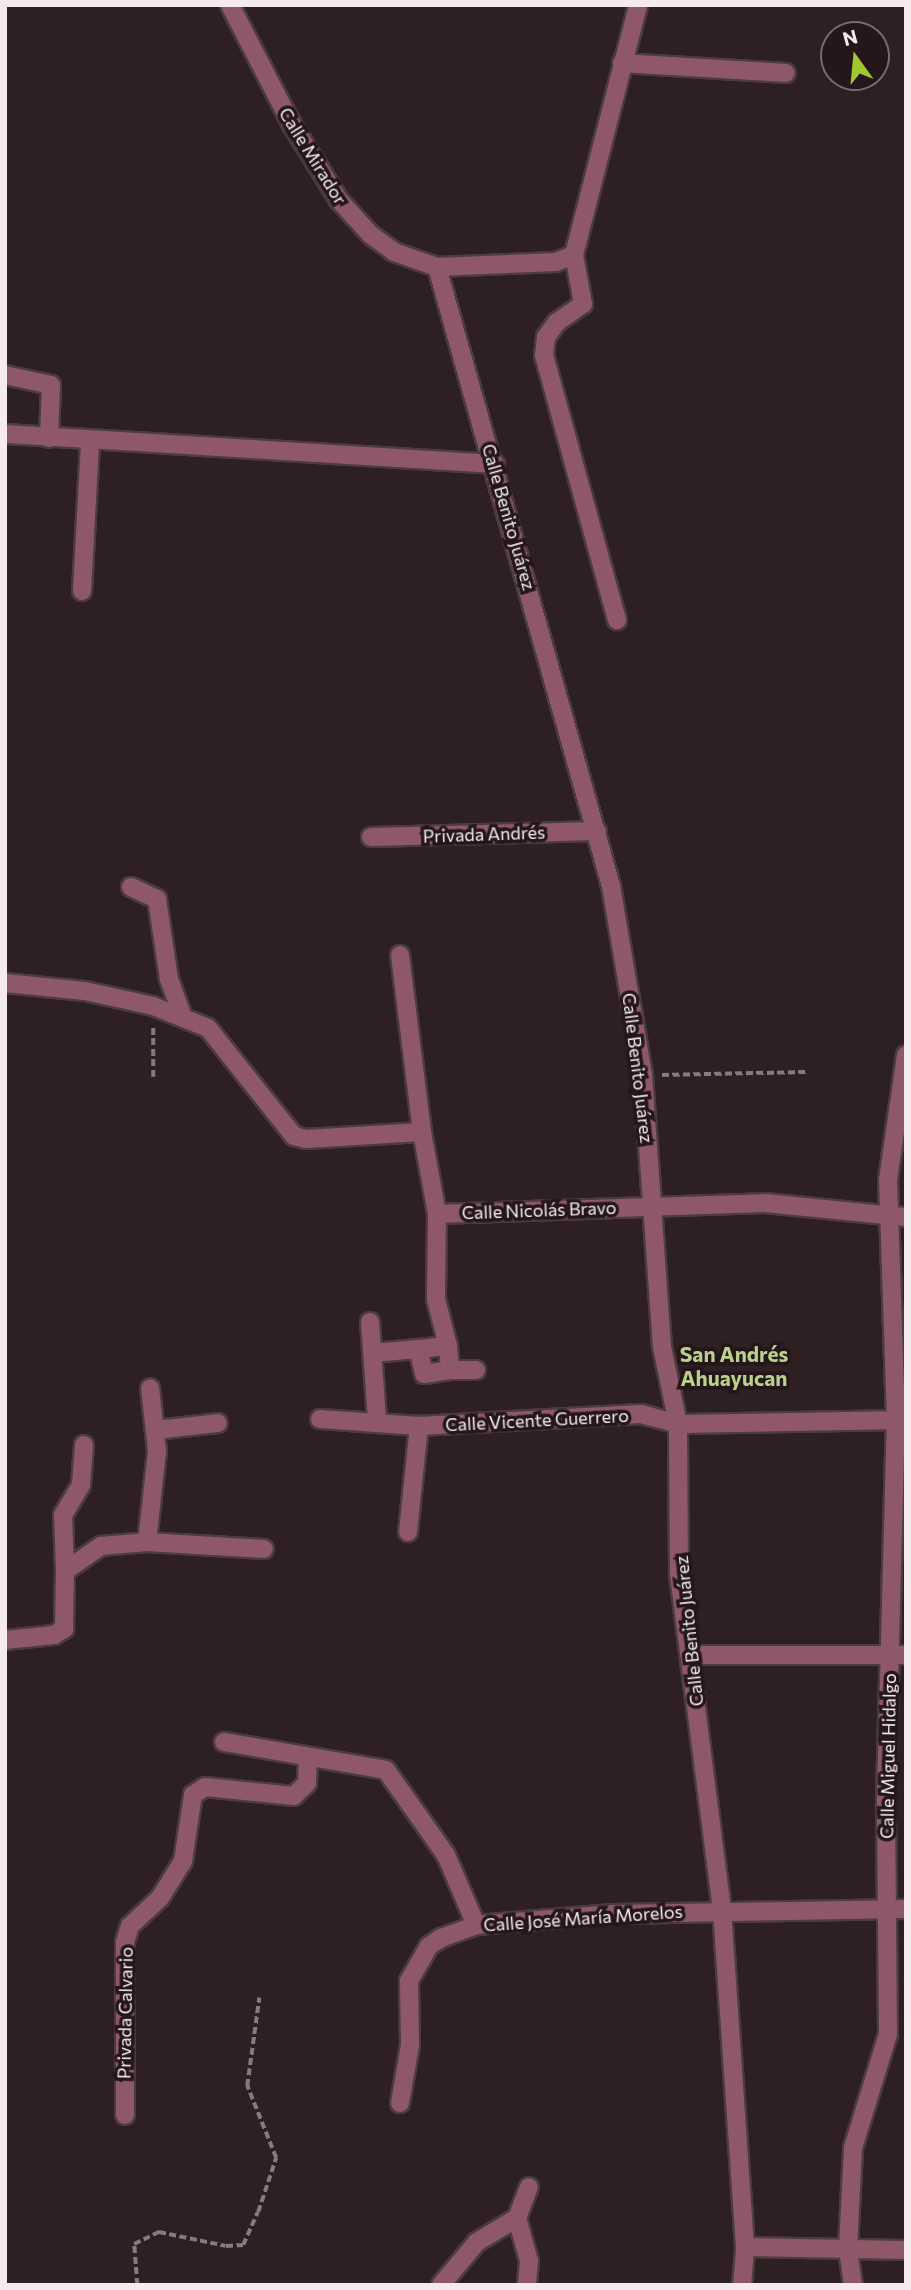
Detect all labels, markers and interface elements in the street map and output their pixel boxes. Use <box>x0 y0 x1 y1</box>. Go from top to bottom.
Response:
north arrow <box>820 21 890 91</box>
text: N <box>840 24 860 50</box>
street label: Calle Mirador <box>275 103 351 209</box>
street label: Calle Benito Juárez <box>478 441 540 593</box>
street label: Privada Andrés <box>422 821 546 847</box>
street label: Calle Benito Juárez <box>618 992 658 1144</box>
street label: Calle Nicolás Bravo <box>461 1197 617 1223</box>
district label: San Andrés Ahuayucan <box>680 1341 788 1391</box>
street label: Calle Vicente Guerrero <box>445 1404 629 1436</box>
street label: Calle Benito Juárez <box>670 1555 708 1707</box>
street label: Calle Miguel Hidalgo <box>876 1673 900 1839</box>
street label: Calle José María Morelos <box>483 1900 683 1936</box>
street label: Privada Calvario <box>113 1947 137 2079</box>

